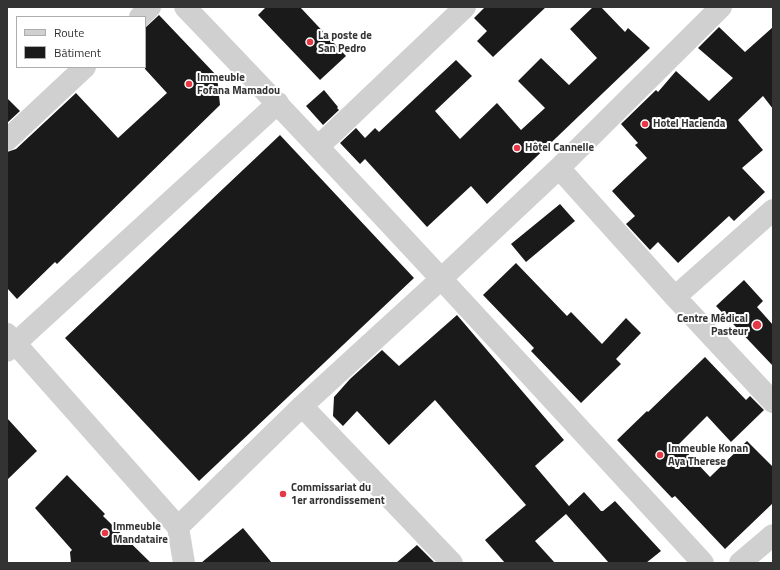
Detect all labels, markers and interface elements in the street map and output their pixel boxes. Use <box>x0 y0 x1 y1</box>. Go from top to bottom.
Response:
legend <box>16 16 146 68</box>
text: Route <box>54 23 84 42</box>
place label: La poste de San Pedro <box>318 29 372 55</box>
marker: La poste de San Pedro <box>305 37 315 47</box>
text: Bâtiment <box>54 43 101 62</box>
place label: Immeuble Fofana Mamadou <box>197 71 280 97</box>
marker: Immeuble Fofana Mamadou <box>184 79 194 89</box>
place label: Hotel Hacienda <box>653 117 725 131</box>
marker: Hotel Hacienda <box>640 119 650 129</box>
place label: Hôtel Cannelle <box>525 141 594 155</box>
marker: Hôtel Cannelle <box>512 143 522 153</box>
place label: Centre Médical Pasteur <box>677 312 748 338</box>
marker: Centre Médical Pasteur <box>751 319 763 331</box>
place label: Immeuble Konan Aya Therese <box>668 442 748 468</box>
marker: Immeuble Konan Aya Therese <box>655 450 665 460</box>
place label: Commissariat du 1er arrondissement <box>291 481 385 507</box>
marker: Commissariat du 1er arrondissement <box>278 489 288 499</box>
place label: Immeuble Mandataire <box>113 520 168 546</box>
marker: Immeuble Mandataire <box>100 528 110 538</box>

